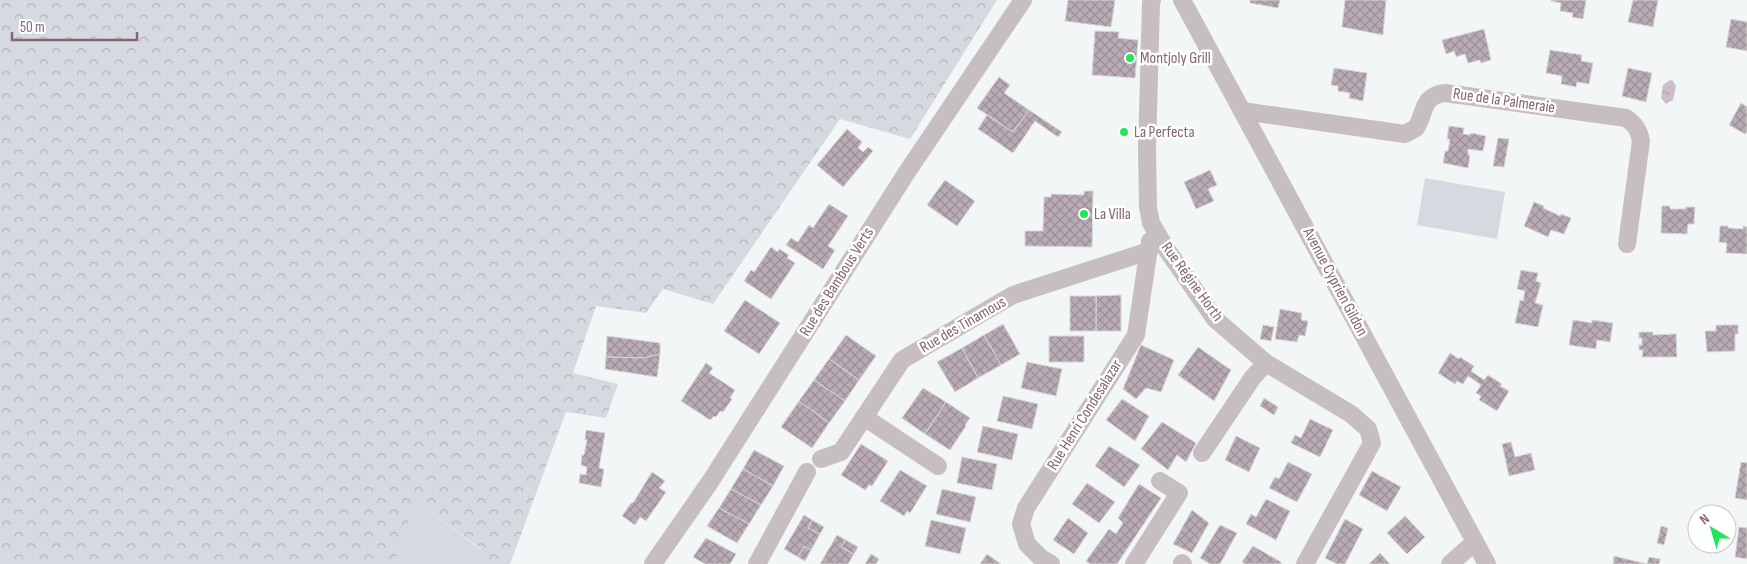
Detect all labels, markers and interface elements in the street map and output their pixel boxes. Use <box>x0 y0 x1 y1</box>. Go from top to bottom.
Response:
scale bar <box>12 10 138 42</box>
text: 50 m <box>20 18 45 37</box>
place label: Montjoly Grill <box>1140 49 1211 68</box>
marker: Montjoly Grill <box>1124 52 1136 64</box>
street label: Rue de la Palmeraie <box>1452 84 1556 118</box>
place label: La Perfecta <box>1134 123 1195 142</box>
marker: La Perfecta <box>1118 126 1130 138</box>
place label: La Villa <box>1094 205 1131 224</box>
marker: La Villa <box>1078 208 1090 220</box>
street label: Rue des Bambous Verts <box>796 224 878 340</box>
street label: Avenue Cyprien Gildon <box>1298 224 1371 339</box>
street label: Rue Régine Horth <box>1157 239 1227 325</box>
street label: Rue des Tinamous <box>917 293 1010 357</box>
street label: Rue Henri Condesalazar <box>1043 356 1127 474</box>
north arrow <box>1687 504 1737 554</box>
text: N <box>1696 510 1712 528</box>

